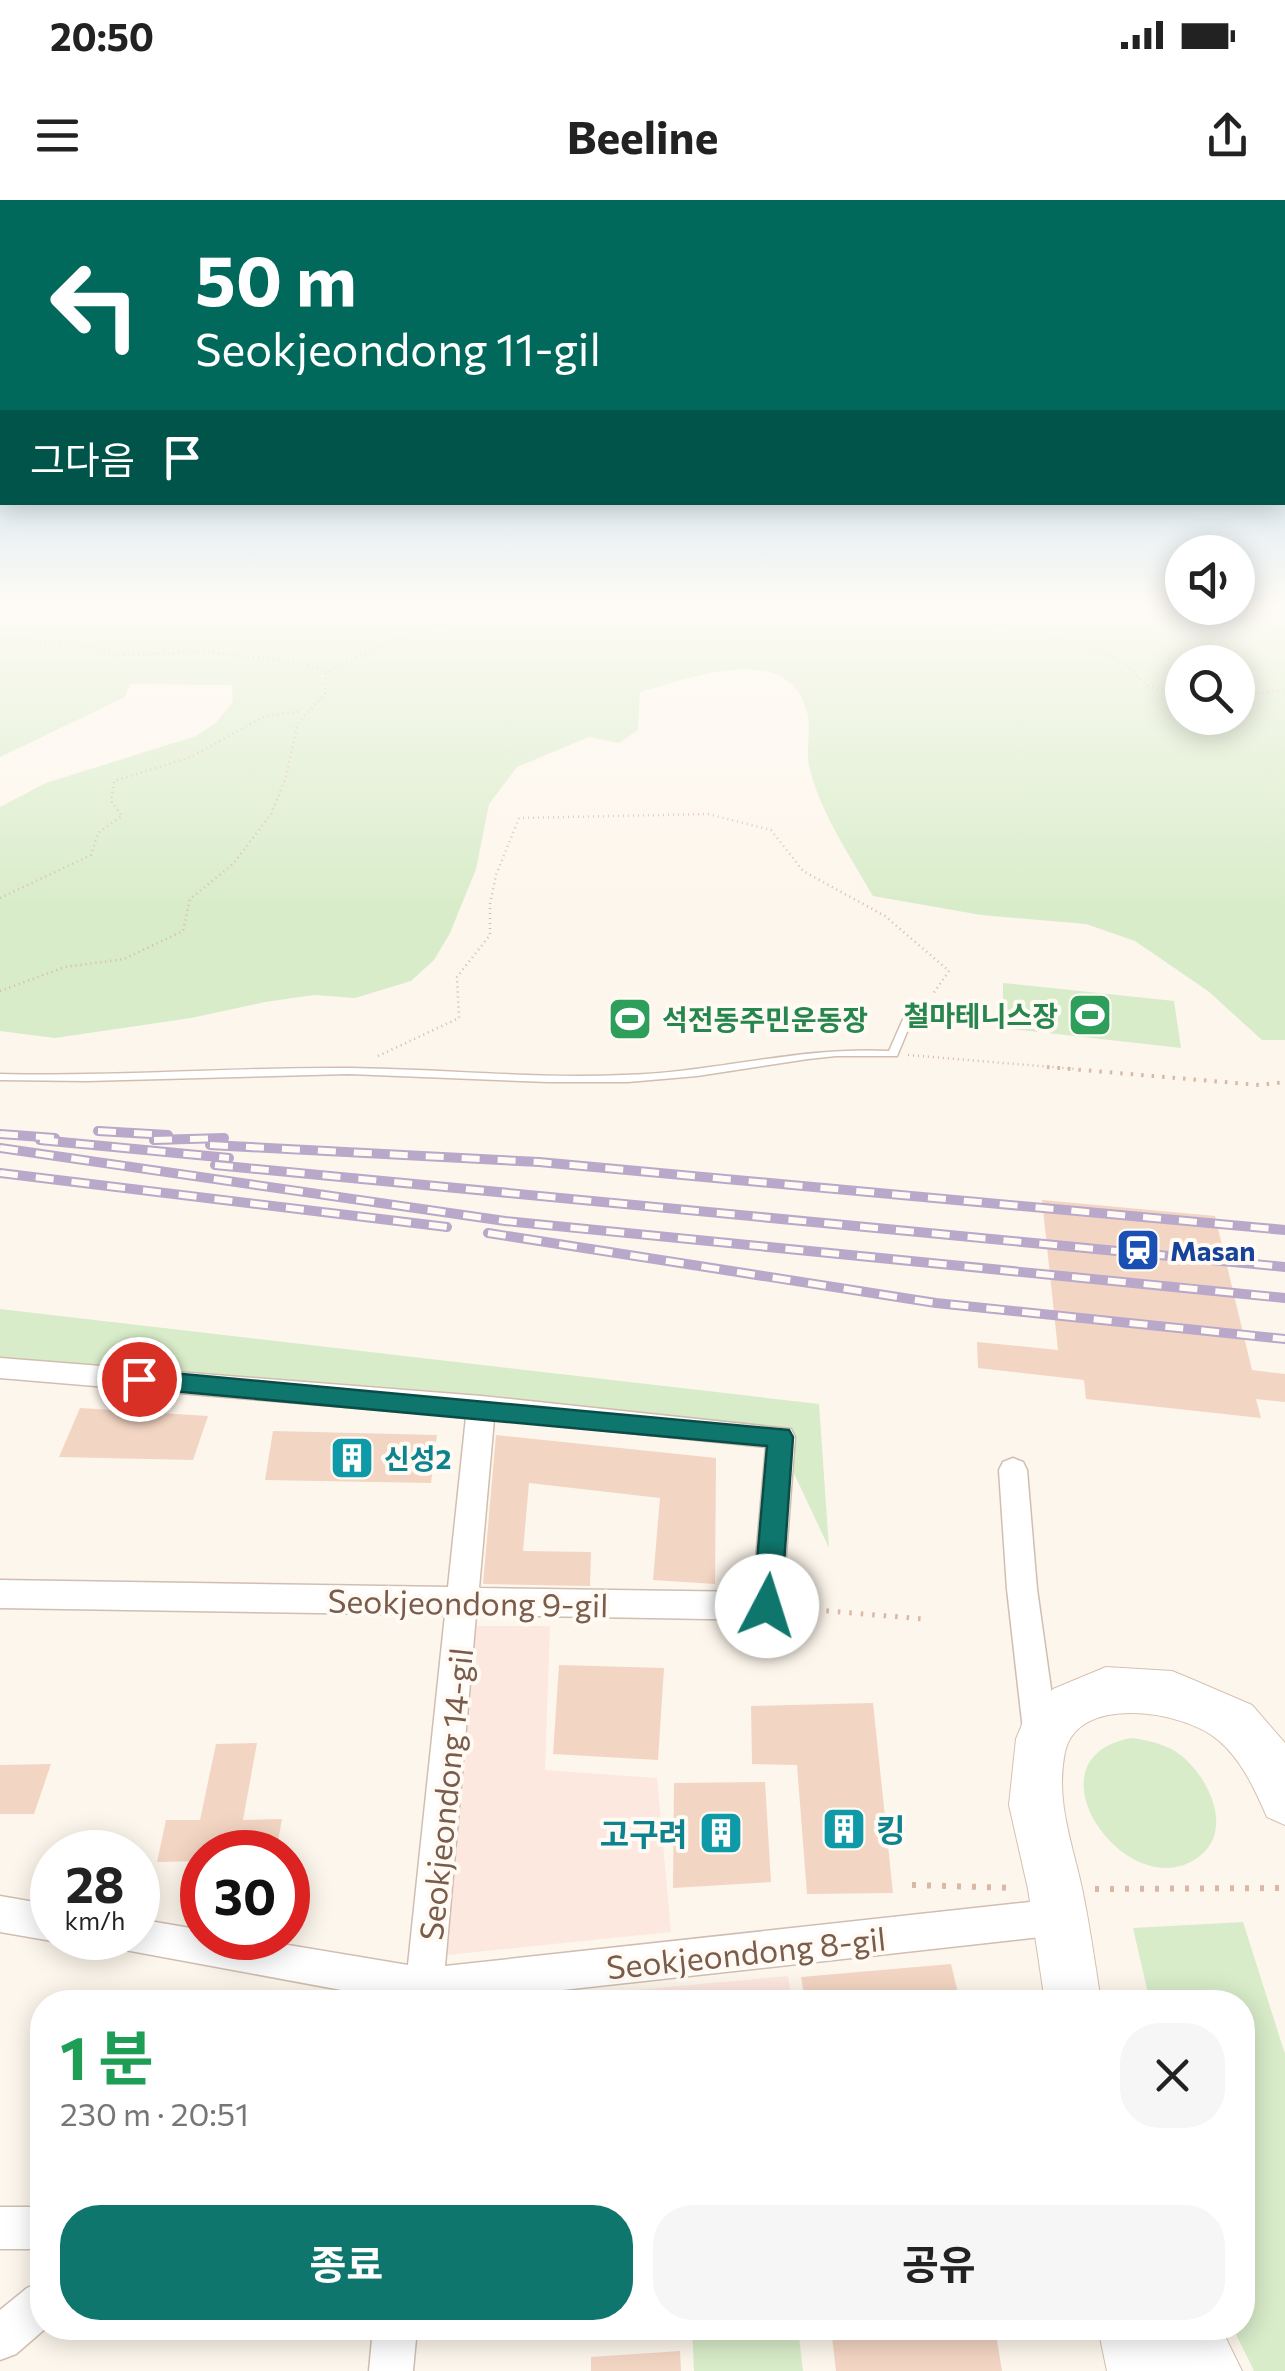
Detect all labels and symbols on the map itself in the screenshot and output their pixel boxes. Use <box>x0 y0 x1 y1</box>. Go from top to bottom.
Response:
sports icon: 철마테니스장 <box>1067 992 1113 1038</box>
sports icon: 석전동주민운동장 <box>607 996 653 1042</box>
place label: 철마테니스장 <box>903 998 1058 1032</box>
place label: 석전동주민운동장 <box>662 1002 868 1036</box>
station icon: Masan <box>1115 1227 1161 1273</box>
place label: Masan <box>1170 1233 1255 1267</box>
pin <box>97 1337 182 1422</box>
building icon: 신성2 <box>329 1435 375 1481</box>
place label: 신성2 <box>384 1441 451 1475</box>
position arrow <box>715 1554 819 1658</box>
street label: Seokjeondong 9-gil <box>327 1580 609 1624</box>
street label: Seokjeondong 14-gil <box>410 1646 480 1942</box>
building icon: 킹 <box>821 1806 867 1852</box>
place label: 킹 <box>876 1809 905 1849</box>
building icon: 고구려 <box>698 1810 744 1856</box>
place label: 고구려 <box>600 1813 688 1853</box>
speed limit sign: 30 <box>180 1830 310 1960</box>
street label: Seokjeondong 8-gil <box>604 1917 888 1987</box>

